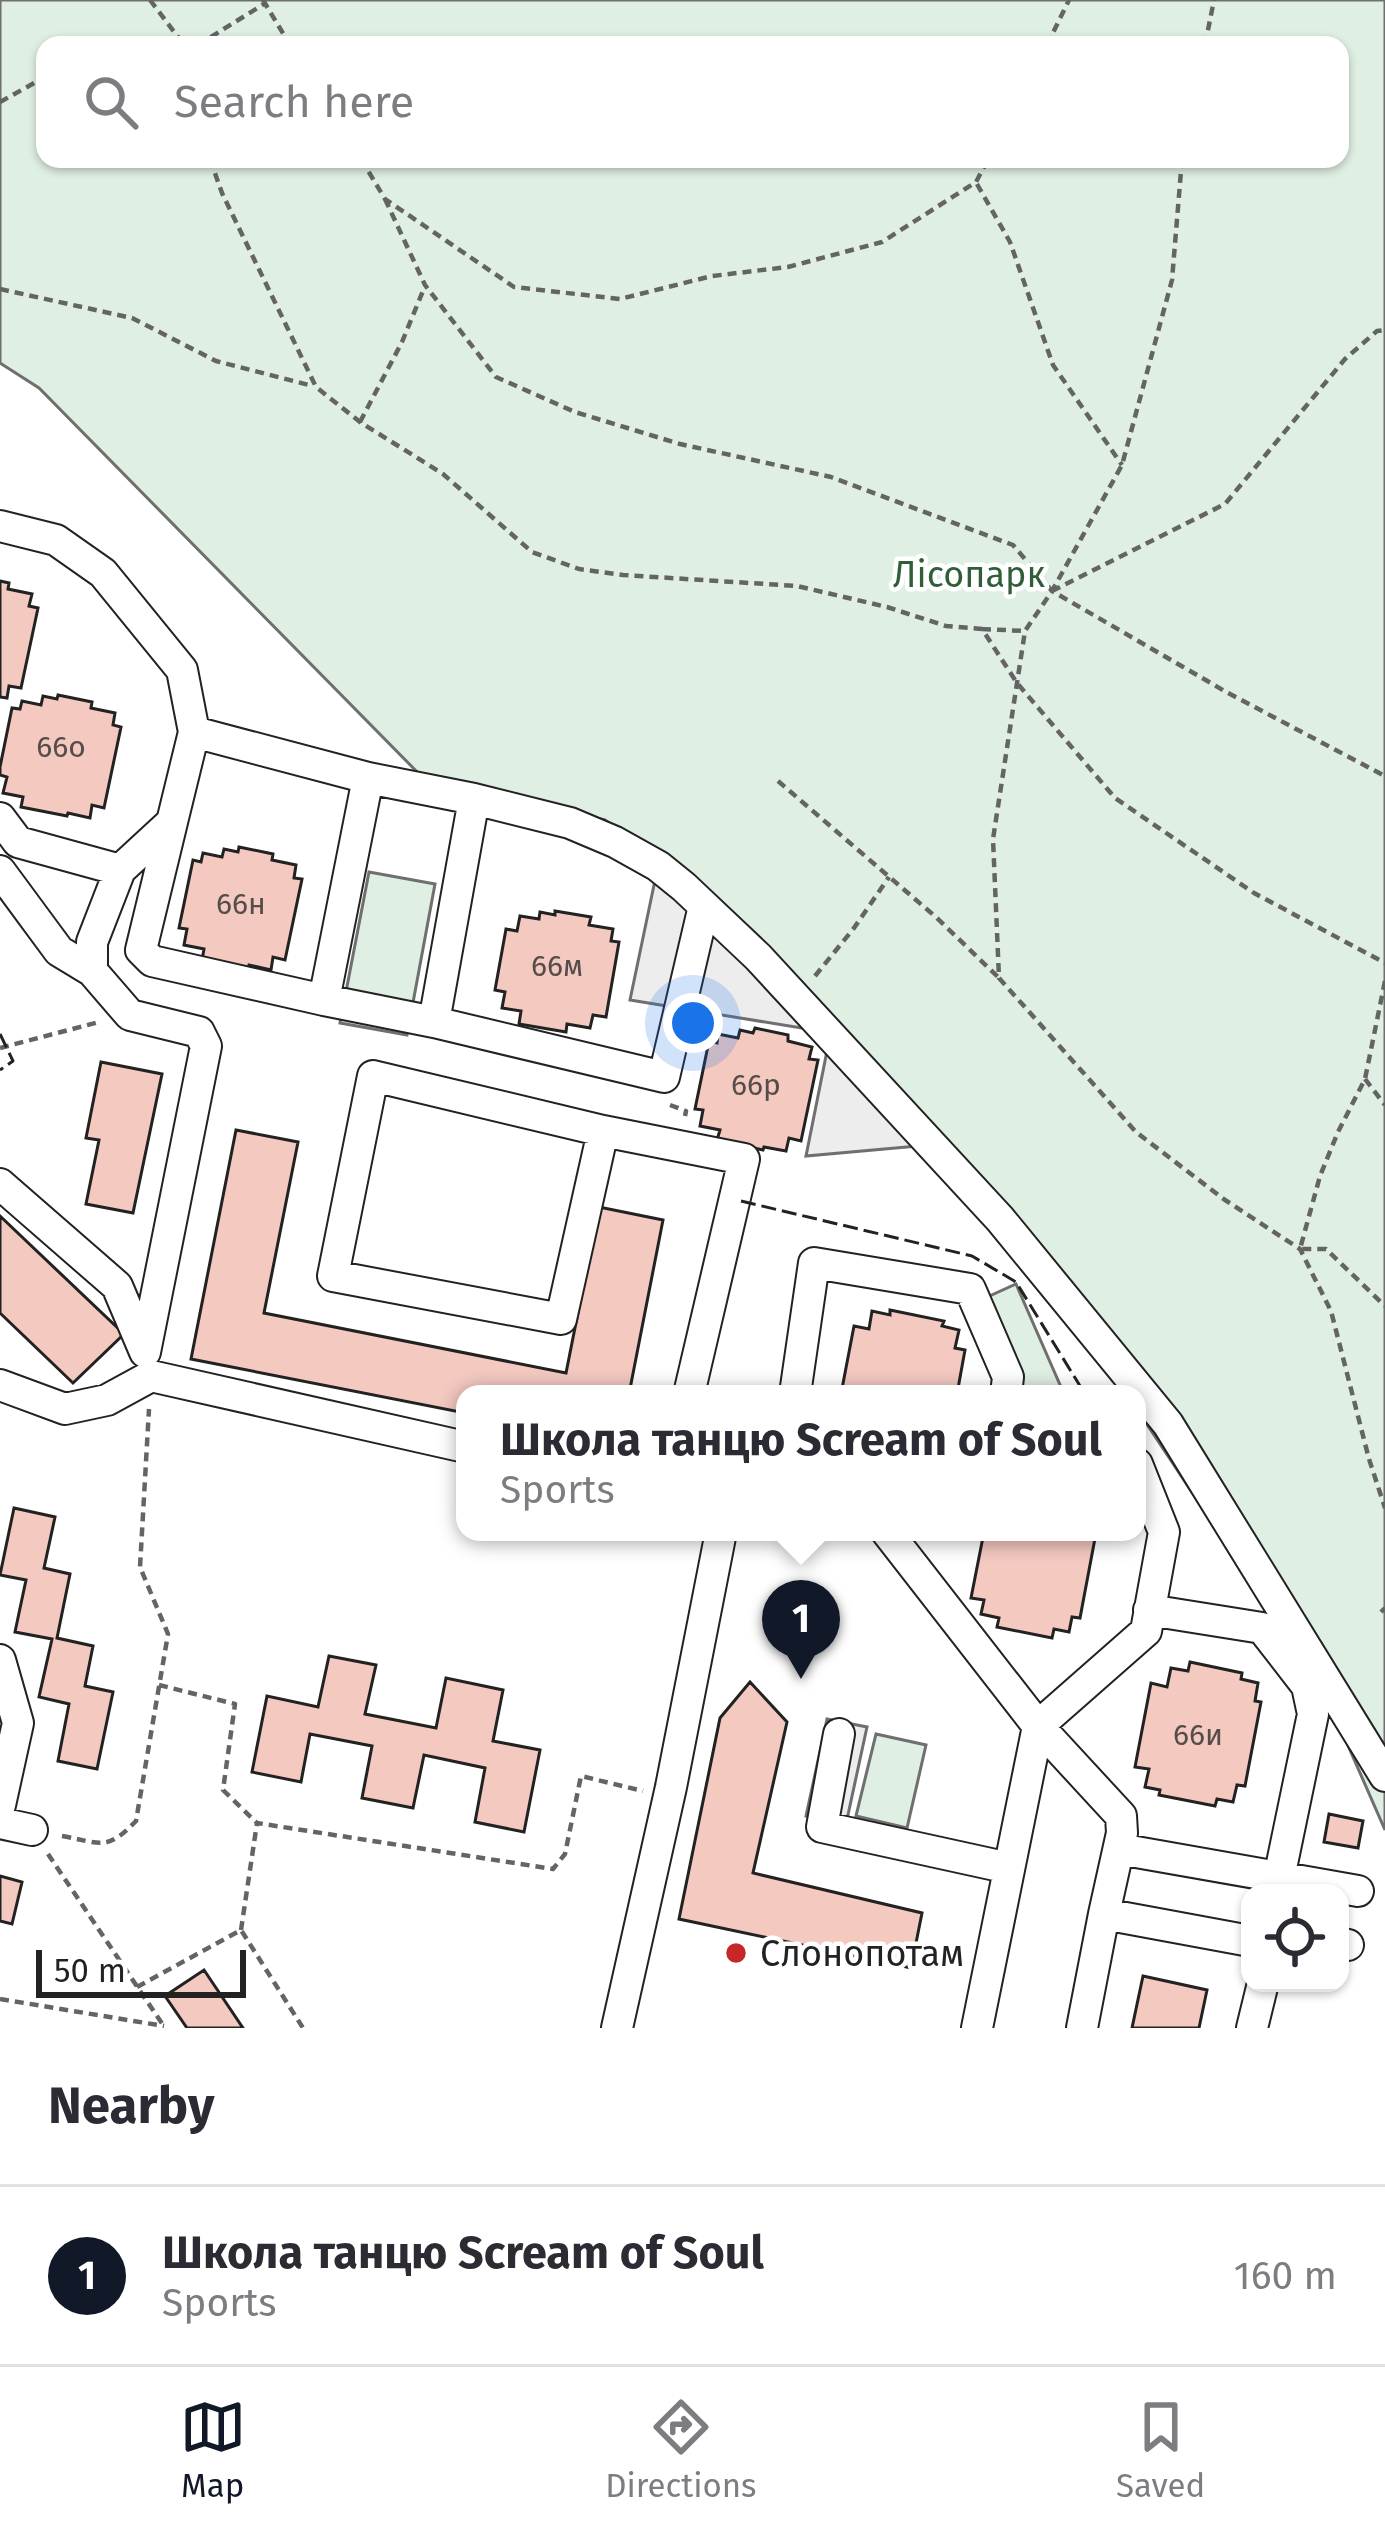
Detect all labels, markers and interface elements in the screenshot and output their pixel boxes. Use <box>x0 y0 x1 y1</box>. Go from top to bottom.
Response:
search box <box>36 36 1349 168</box>
icon: search <box>78 69 144 135</box>
text: Search here <box>174 75 414 129</box>
park label: Лісопарк <box>893 553 1045 597</box>
house number: 66о <box>36 729 86 765</box>
house number: 66н <box>216 886 266 922</box>
house number: 66м <box>531 948 583 984</box>
your location <box>663 993 723 1053</box>
house number: 66р <box>731 1067 781 1103</box>
popup <box>456 1385 1146 1541</box>
text: Школа танцю Scream of Soul <box>500 1413 1102 1467</box>
text: Sports <box>500 1467 615 1513</box>
pin: 1 <box>762 1580 840 1679</box>
house number: 66и <box>1173 1717 1223 1753</box>
map controls <box>1241 1884 1349 1992</box>
button: locate <box>1241 1884 1349 1992</box>
place label: Слонопотам <box>760 1932 964 1976</box>
marker: Слонопотам <box>723 1940 749 1966</box>
scale bar <box>36 1944 246 1997</box>
text: 50 m <box>54 1951 126 1991</box>
text: Nearby <box>48 2075 214 2137</box>
text: Школа танцю Scream of Soul <box>162 2226 764 2280</box>
text: 1 <box>78 2253 96 2299</box>
text: 160 m <box>1234 2253 1337 2299</box>
text: Sports <box>162 2280 277 2326</box>
tab: Map <box>180 2394 246 2506</box>
tab: Directions <box>605 2394 757 2506</box>
tab: Saved <box>1116 2394 1205 2506</box>

